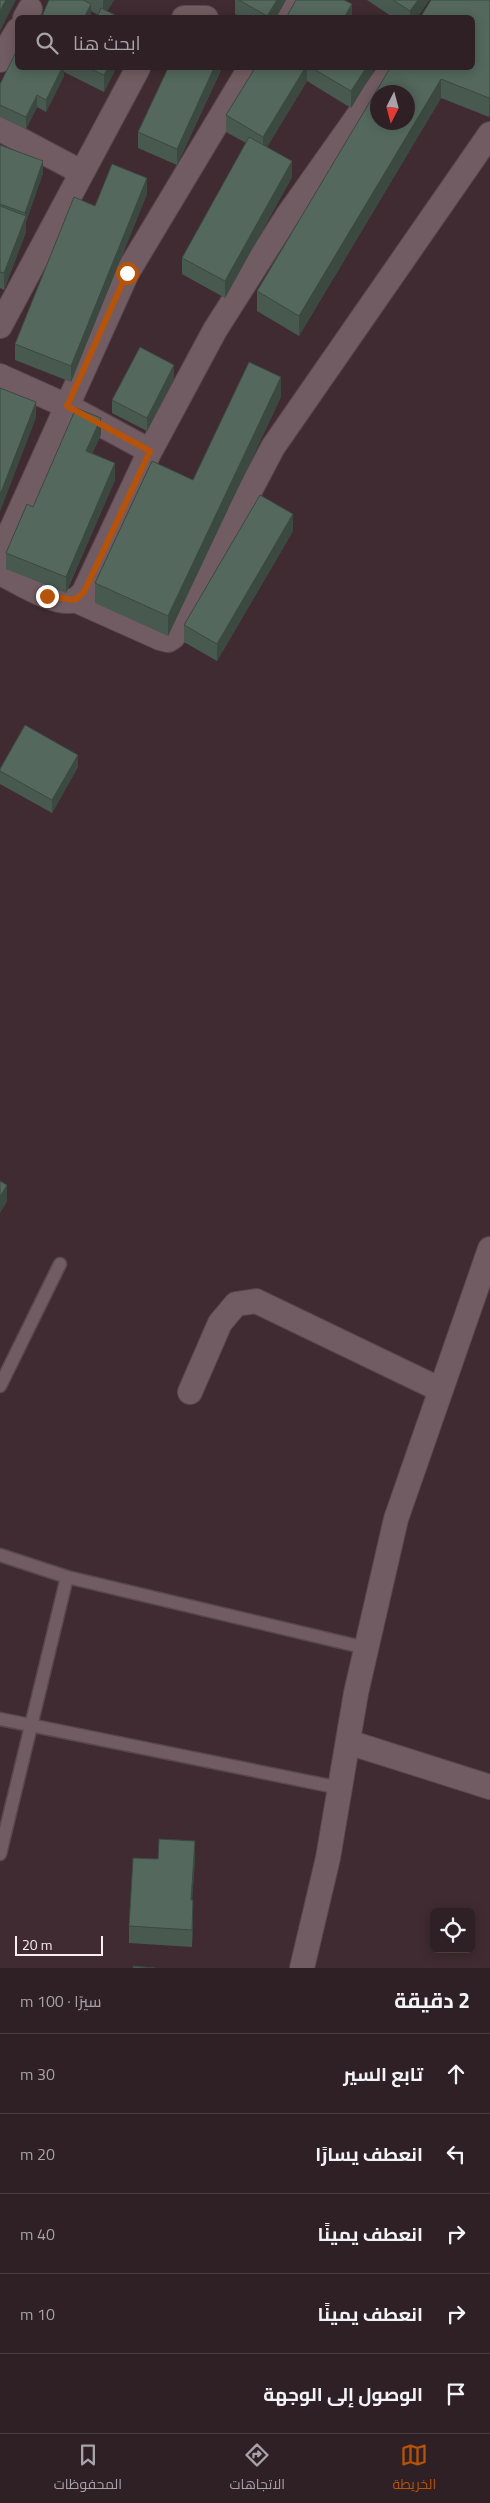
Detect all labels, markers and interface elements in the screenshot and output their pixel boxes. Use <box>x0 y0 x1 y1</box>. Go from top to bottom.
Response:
search box <box>15 15 475 70</box>
text: ابحث هنا <box>73 28 141 57</box>
icon: search <box>33 29 61 57</box>
north arrow <box>370 85 415 130</box>
route start <box>116 262 139 285</box>
route end <box>36 585 59 608</box>
map controls <box>430 1908 475 1953</box>
button: locate <box>430 1908 475 1953</box>
scale bar <box>15 1933 102 1956</box>
text: 20 m <box>22 1934 52 1955</box>
text: 2 دقيقة <box>394 1984 470 2016</box>
text: سيرًا · 100 m <box>20 1989 101 2013</box>
text: تابع السير <box>343 2059 423 2088</box>
icon: ahead <box>442 2060 470 2088</box>
text: 30 m <box>20 2062 55 2086</box>
text: انعطف يسارًا <box>315 2139 423 2168</box>
icon: left <box>442 2140 470 2168</box>
text: 20 m <box>20 2142 55 2166</box>
text: انعطف يمينًا <box>318 2219 423 2248</box>
icon: right <box>442 2220 470 2248</box>
text: 40 m <box>20 2222 55 2246</box>
text: انعطف يمينًا <box>318 2299 423 2328</box>
icon: right <box>442 2300 470 2328</box>
text: 10 m <box>20 2302 55 2326</box>
text: الوصول إلى الوجهة <box>263 2379 423 2408</box>
icon: arrive <box>442 2380 470 2408</box>
tab: المحفوظات <box>54 2441 122 2497</box>
tab: الاتجاهات <box>230 2441 285 2497</box>
tab: الخريطة <box>393 2441 436 2497</box>

